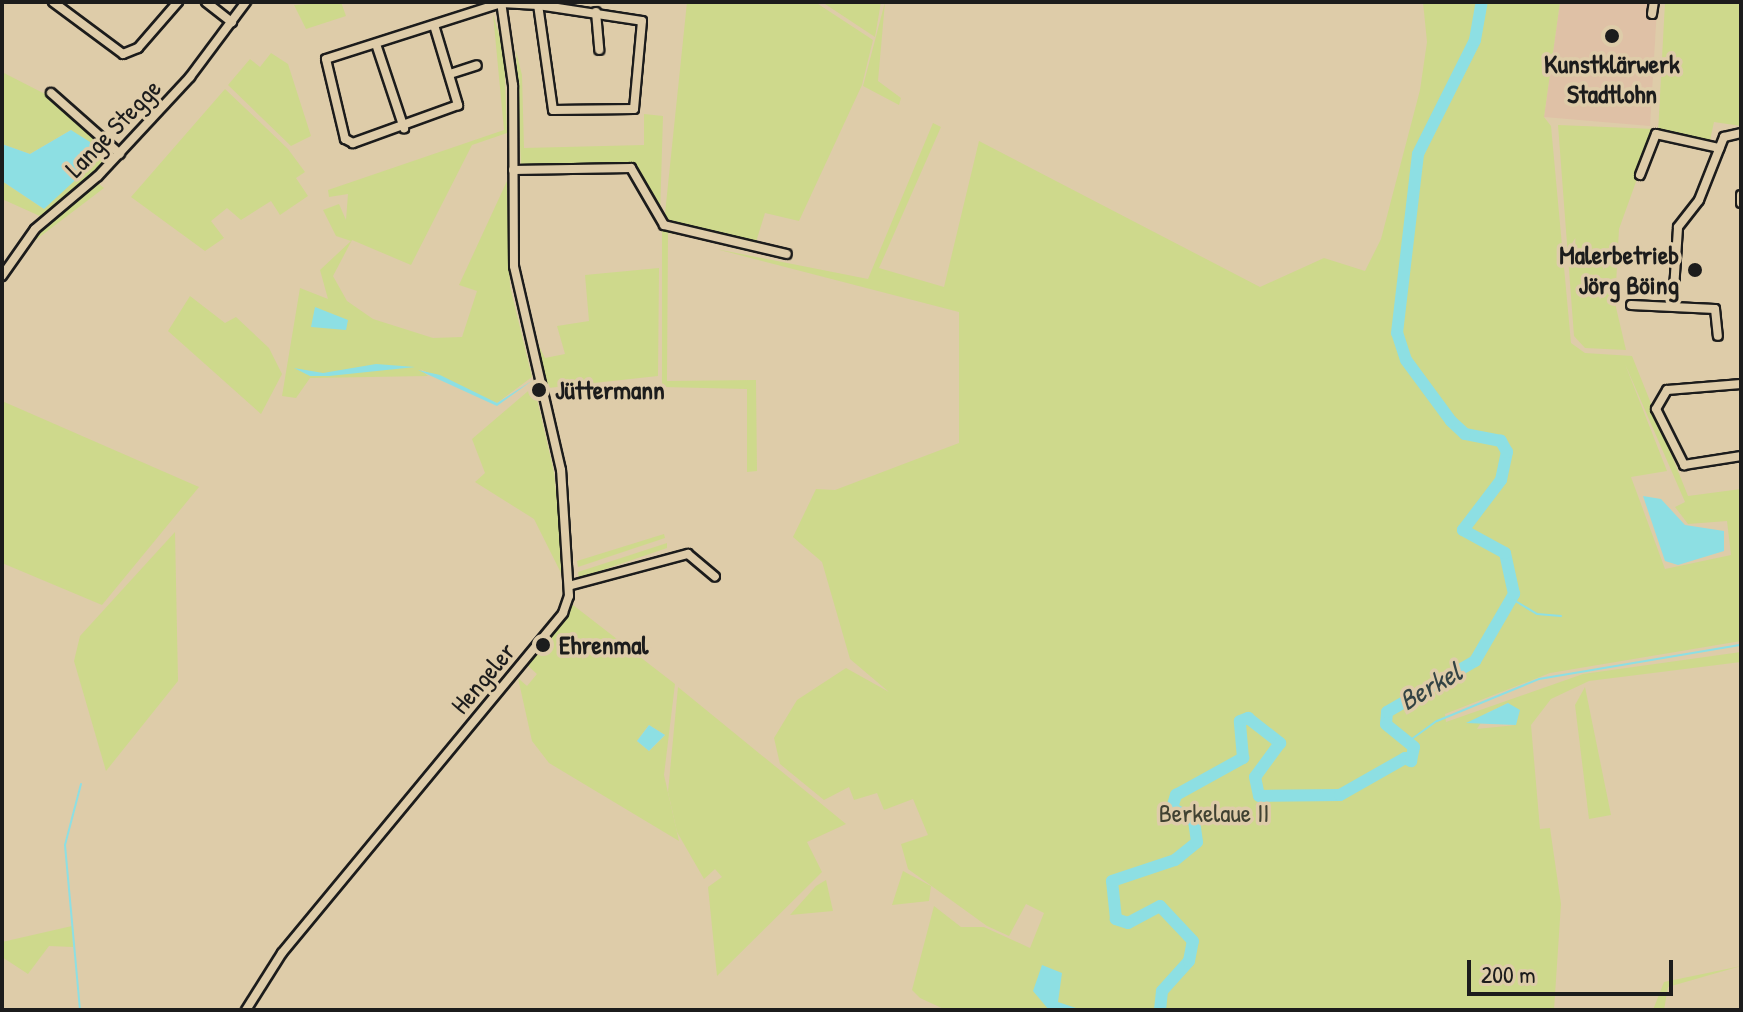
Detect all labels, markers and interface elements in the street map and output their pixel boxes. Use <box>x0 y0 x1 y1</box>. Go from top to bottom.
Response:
marker: Kunstklärwerk Stadtlohn <box>1603 27 1621 45</box>
place label: Kunstklärwerk Stadtlohn <box>1544 48 1680 110</box>
street label: Lange Stegge <box>59 72 167 184</box>
place label: Malerbetrieb Jörg Böing <box>1559 239 1679 300</box>
marker: Malerbetrieb Jörg Böing <box>1686 261 1704 279</box>
place label: Jüttermann <box>555 374 665 406</box>
marker: Jüttermann <box>530 381 548 399</box>
place label: Ehrenmal <box>559 629 648 661</box>
street label: Hengeler <box>444 636 522 720</box>
marker: Ehrenmal <box>534 636 552 654</box>
water label: Berkel <box>1393 655 1467 717</box>
park label: Berkelaue II <box>1159 797 1269 829</box>
scale bar <box>1471 944 1677 994</box>
text: 200 m <box>1481 958 1536 990</box>

